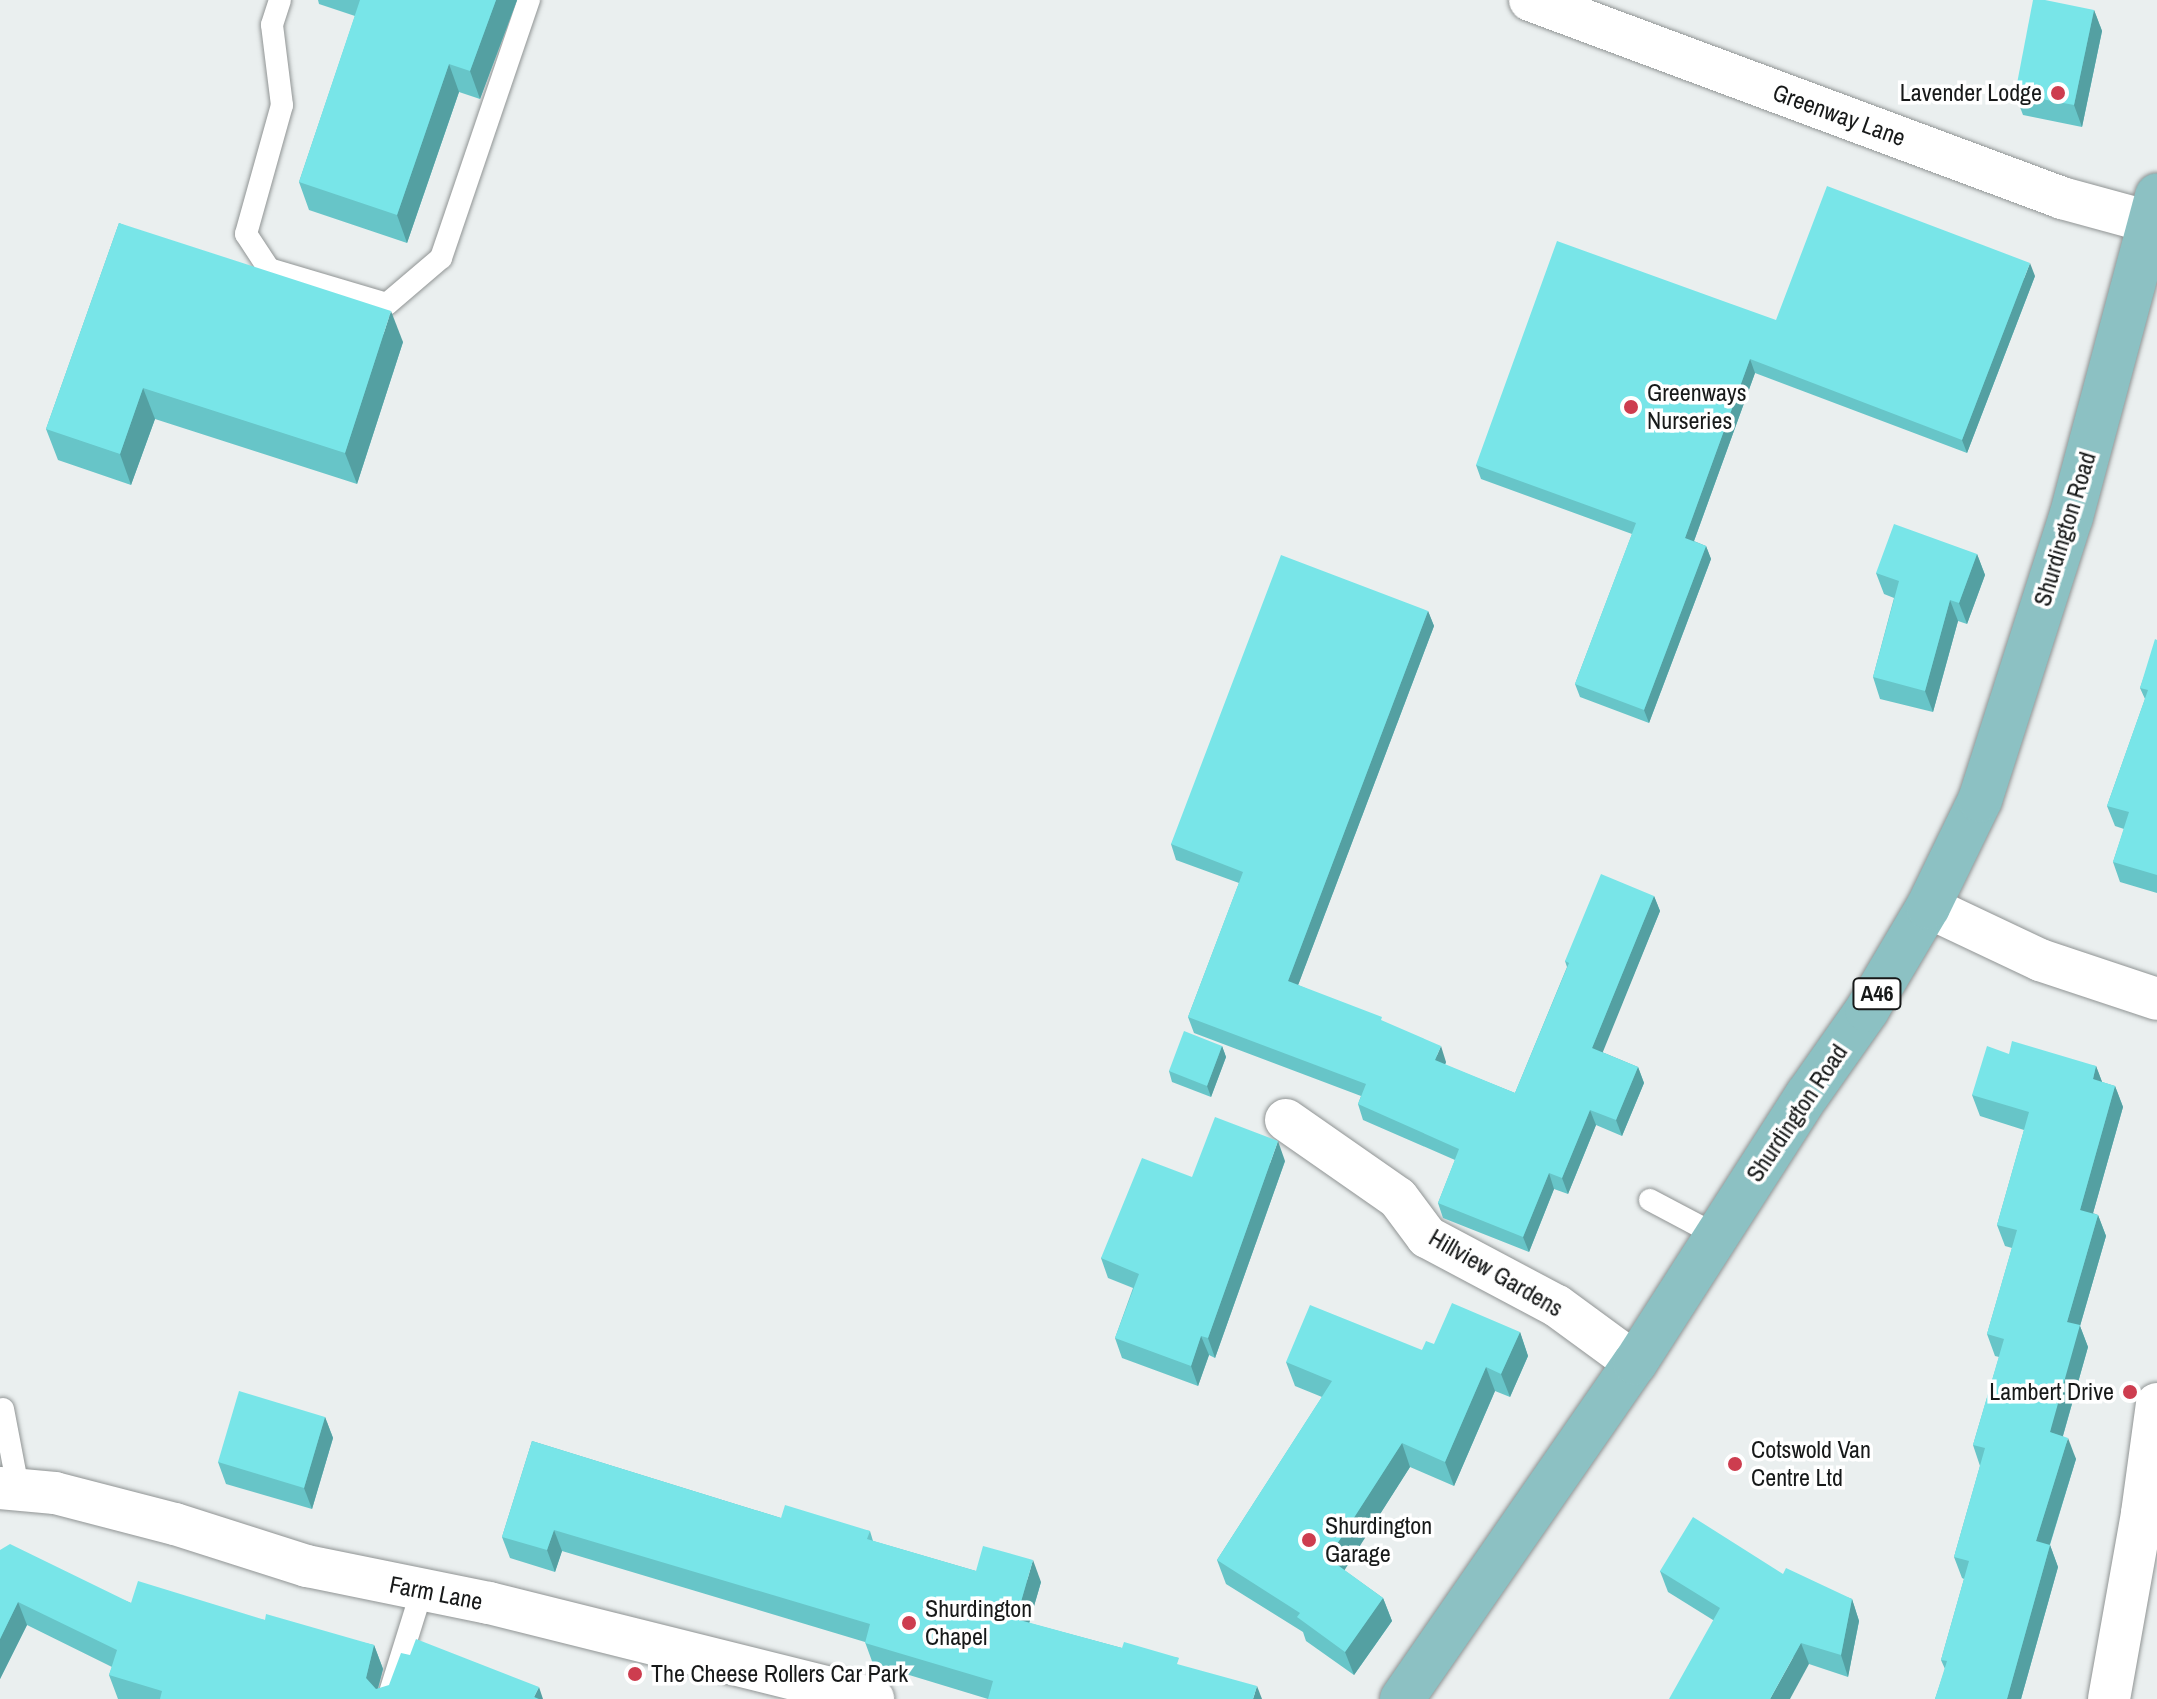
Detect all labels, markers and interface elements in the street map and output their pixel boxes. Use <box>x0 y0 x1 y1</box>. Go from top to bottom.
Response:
street label: Greenway Lane <box>1769 78 1909 152</box>
place label: Lavender Lodge <box>1900 79 2042 107</box>
marker: Lavender Lodge <box>2049 84 2067 102</box>
place label: Greenways Nurseries <box>1647 379 1747 435</box>
marker: Greenways Nurseries <box>1622 398 1640 416</box>
street label: Shurdington Road <box>2028 448 2102 610</box>
road number: A46 <box>1851 976 1903 1012</box>
street label: Shurdington Road <box>1740 1039 1854 1187</box>
street label: Hillview Gardens <box>1424 1223 1568 1323</box>
place label: Lambert Drive <box>1989 1378 2114 1406</box>
marker: Lambert Drive <box>2121 1383 2139 1401</box>
place label: Cotswold Van Centre Ltd <box>1751 1436 1871 1492</box>
marker: Cotswold Van Centre Ltd <box>1726 1455 1744 1473</box>
place label: Shurdington Garage <box>1325 1512 1432 1568</box>
marker: Shurdington Garage <box>1300 1531 1318 1549</box>
street label: Farm Lane <box>387 1570 485 1616</box>
place label: Shurdington Chapel <box>925 1595 1032 1651</box>
marker: Shurdington Chapel <box>900 1614 918 1632</box>
place label: The Cheese Rollers Car Park <box>651 1660 908 1688</box>
marker: The Cheese Rollers Car Park <box>626 1665 644 1683</box>

